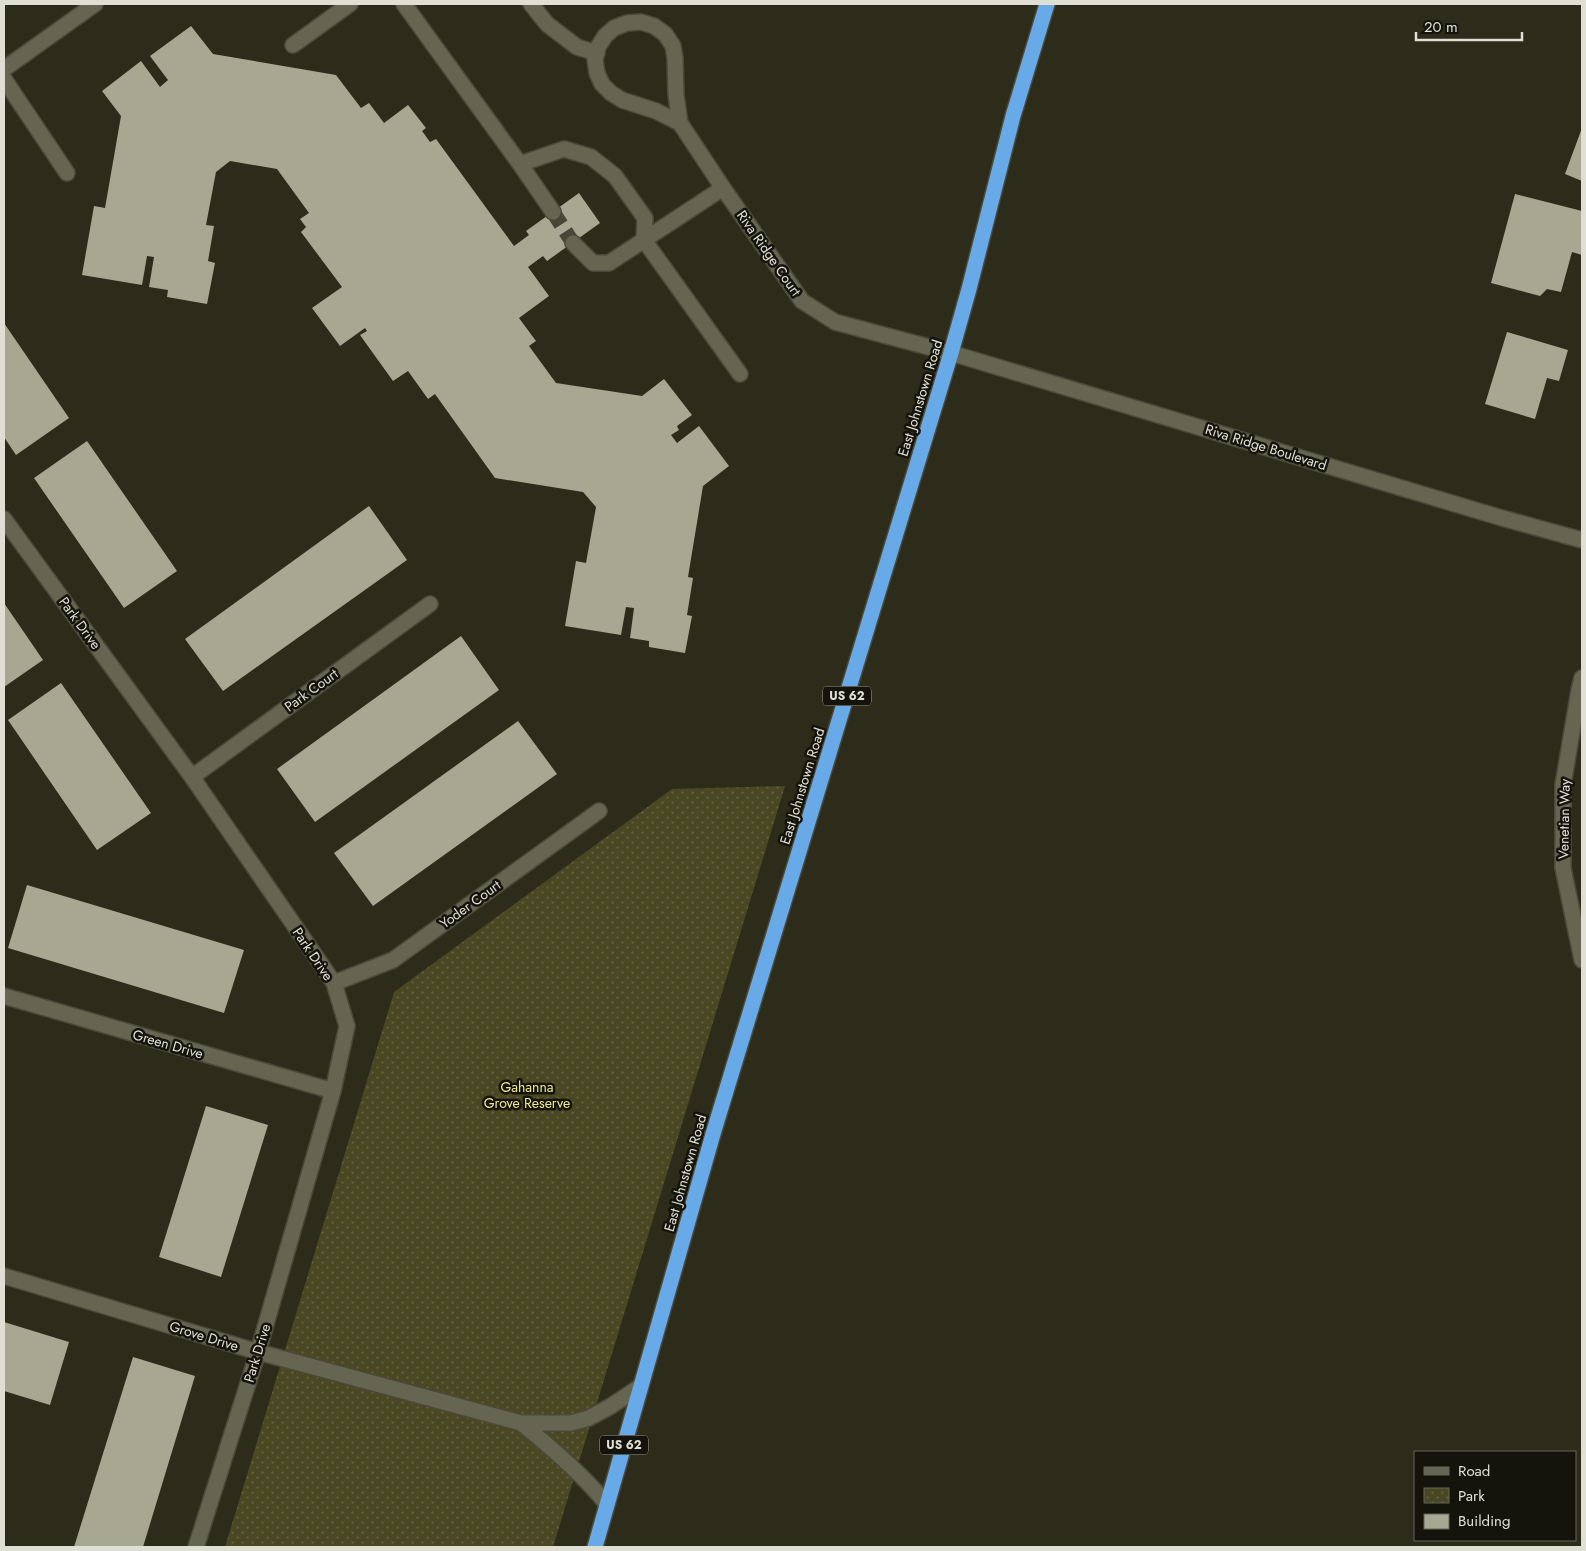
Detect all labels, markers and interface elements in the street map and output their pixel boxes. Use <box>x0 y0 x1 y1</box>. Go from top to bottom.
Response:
scale bar <box>1416 10 1522 42</box>
text: 20 m <box>1424 16 1458 38</box>
street label: Riva Ridge Court <box>732 206 806 300</box>
street label: East Johnstown Road <box>893 337 947 459</box>
street label: Riva Ridge Boulevard <box>1203 419 1329 475</box>
street label: Park Drive <box>54 593 106 653</box>
street label: Park Court <box>280 663 342 716</box>
road number: US 62 <box>823 686 871 706</box>
street label: East Johnstown Road <box>775 725 829 847</box>
street label: Venetian Way <box>1553 778 1575 859</box>
street label: Yoder Court <box>435 875 505 933</box>
street label: Park Drive <box>288 923 338 985</box>
street label: Green Drive <box>130 1024 206 1064</box>
park label: Gahanna Grove Reserve <box>484 1077 570 1113</box>
street label: East Johnstown Road <box>659 1112 711 1234</box>
street label: Grove Drive <box>167 1316 241 1356</box>
street label: Park Drive <box>239 1321 275 1385</box>
road number: US 62 <box>600 1436 648 1454</box>
legend <box>1414 1451 1576 1541</box>
text: Road <box>1458 1460 1490 1482</box>
text: Park <box>1458 1485 1485 1507</box>
text: Building <box>1458 1510 1510 1532</box>

